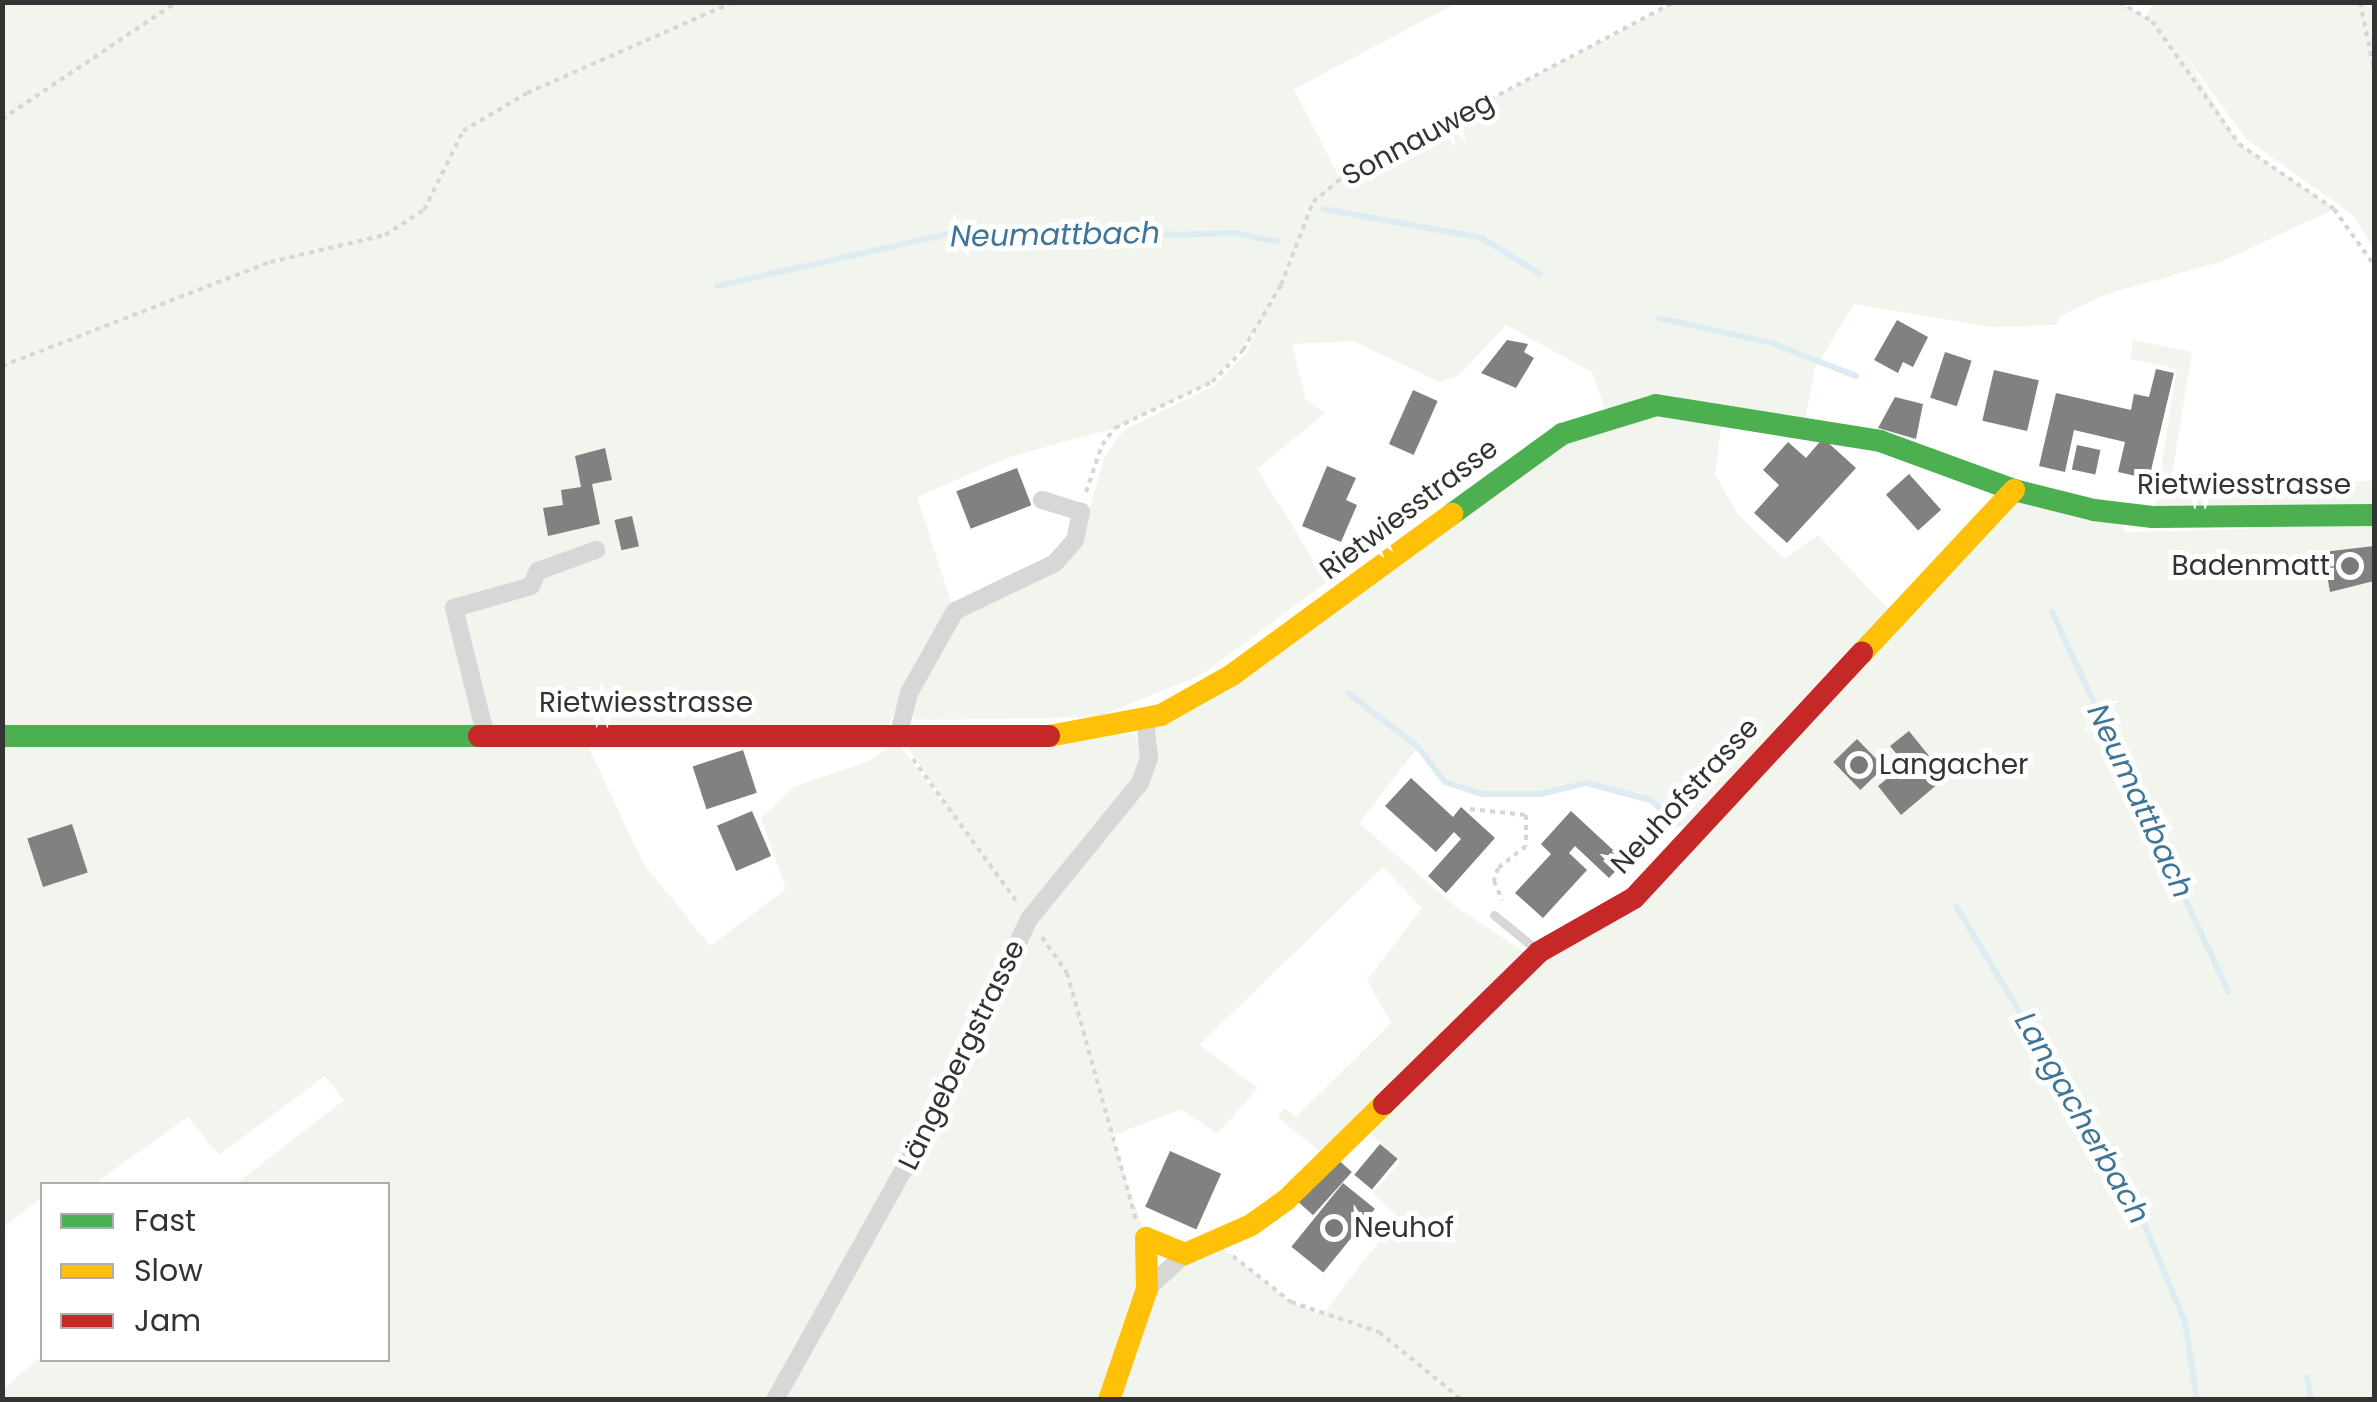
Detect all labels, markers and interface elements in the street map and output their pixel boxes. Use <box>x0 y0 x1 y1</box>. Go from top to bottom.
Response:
street label: Sonnauweg <box>1337 85 1499 193</box>
water label: Neumattbach <box>950 215 1160 255</box>
street label: Rietwiesstrasse <box>1313 431 1505 587</box>
street label: Rietwiesstrasse <box>2137 468 2351 502</box>
place label: Badenmatt <box>2172 549 2330 583</box>
marker: Badenmatt <box>2339 555 2361 577</box>
street label: Rietwiesstrasse <box>539 686 753 720</box>
water label: Neumattbach <box>2079 698 2201 904</box>
street label: Neuhofstrasse <box>1604 711 1766 881</box>
place label: Langacher <box>1879 748 2029 782</box>
marker: Langacher <box>1848 754 1870 776</box>
street label: Längebergstrasse <box>892 935 1032 1175</box>
water label: Langacherbach <box>2007 1006 2157 1230</box>
legend <box>40 1182 390 1362</box>
text: Fast <box>134 1199 196 1242</box>
place label: Neuhof <box>1354 1211 1454 1245</box>
marker: Neuhof <box>1323 1217 1345 1239</box>
text: Slow <box>134 1249 203 1292</box>
text: Jam <box>134 1299 201 1342</box>

